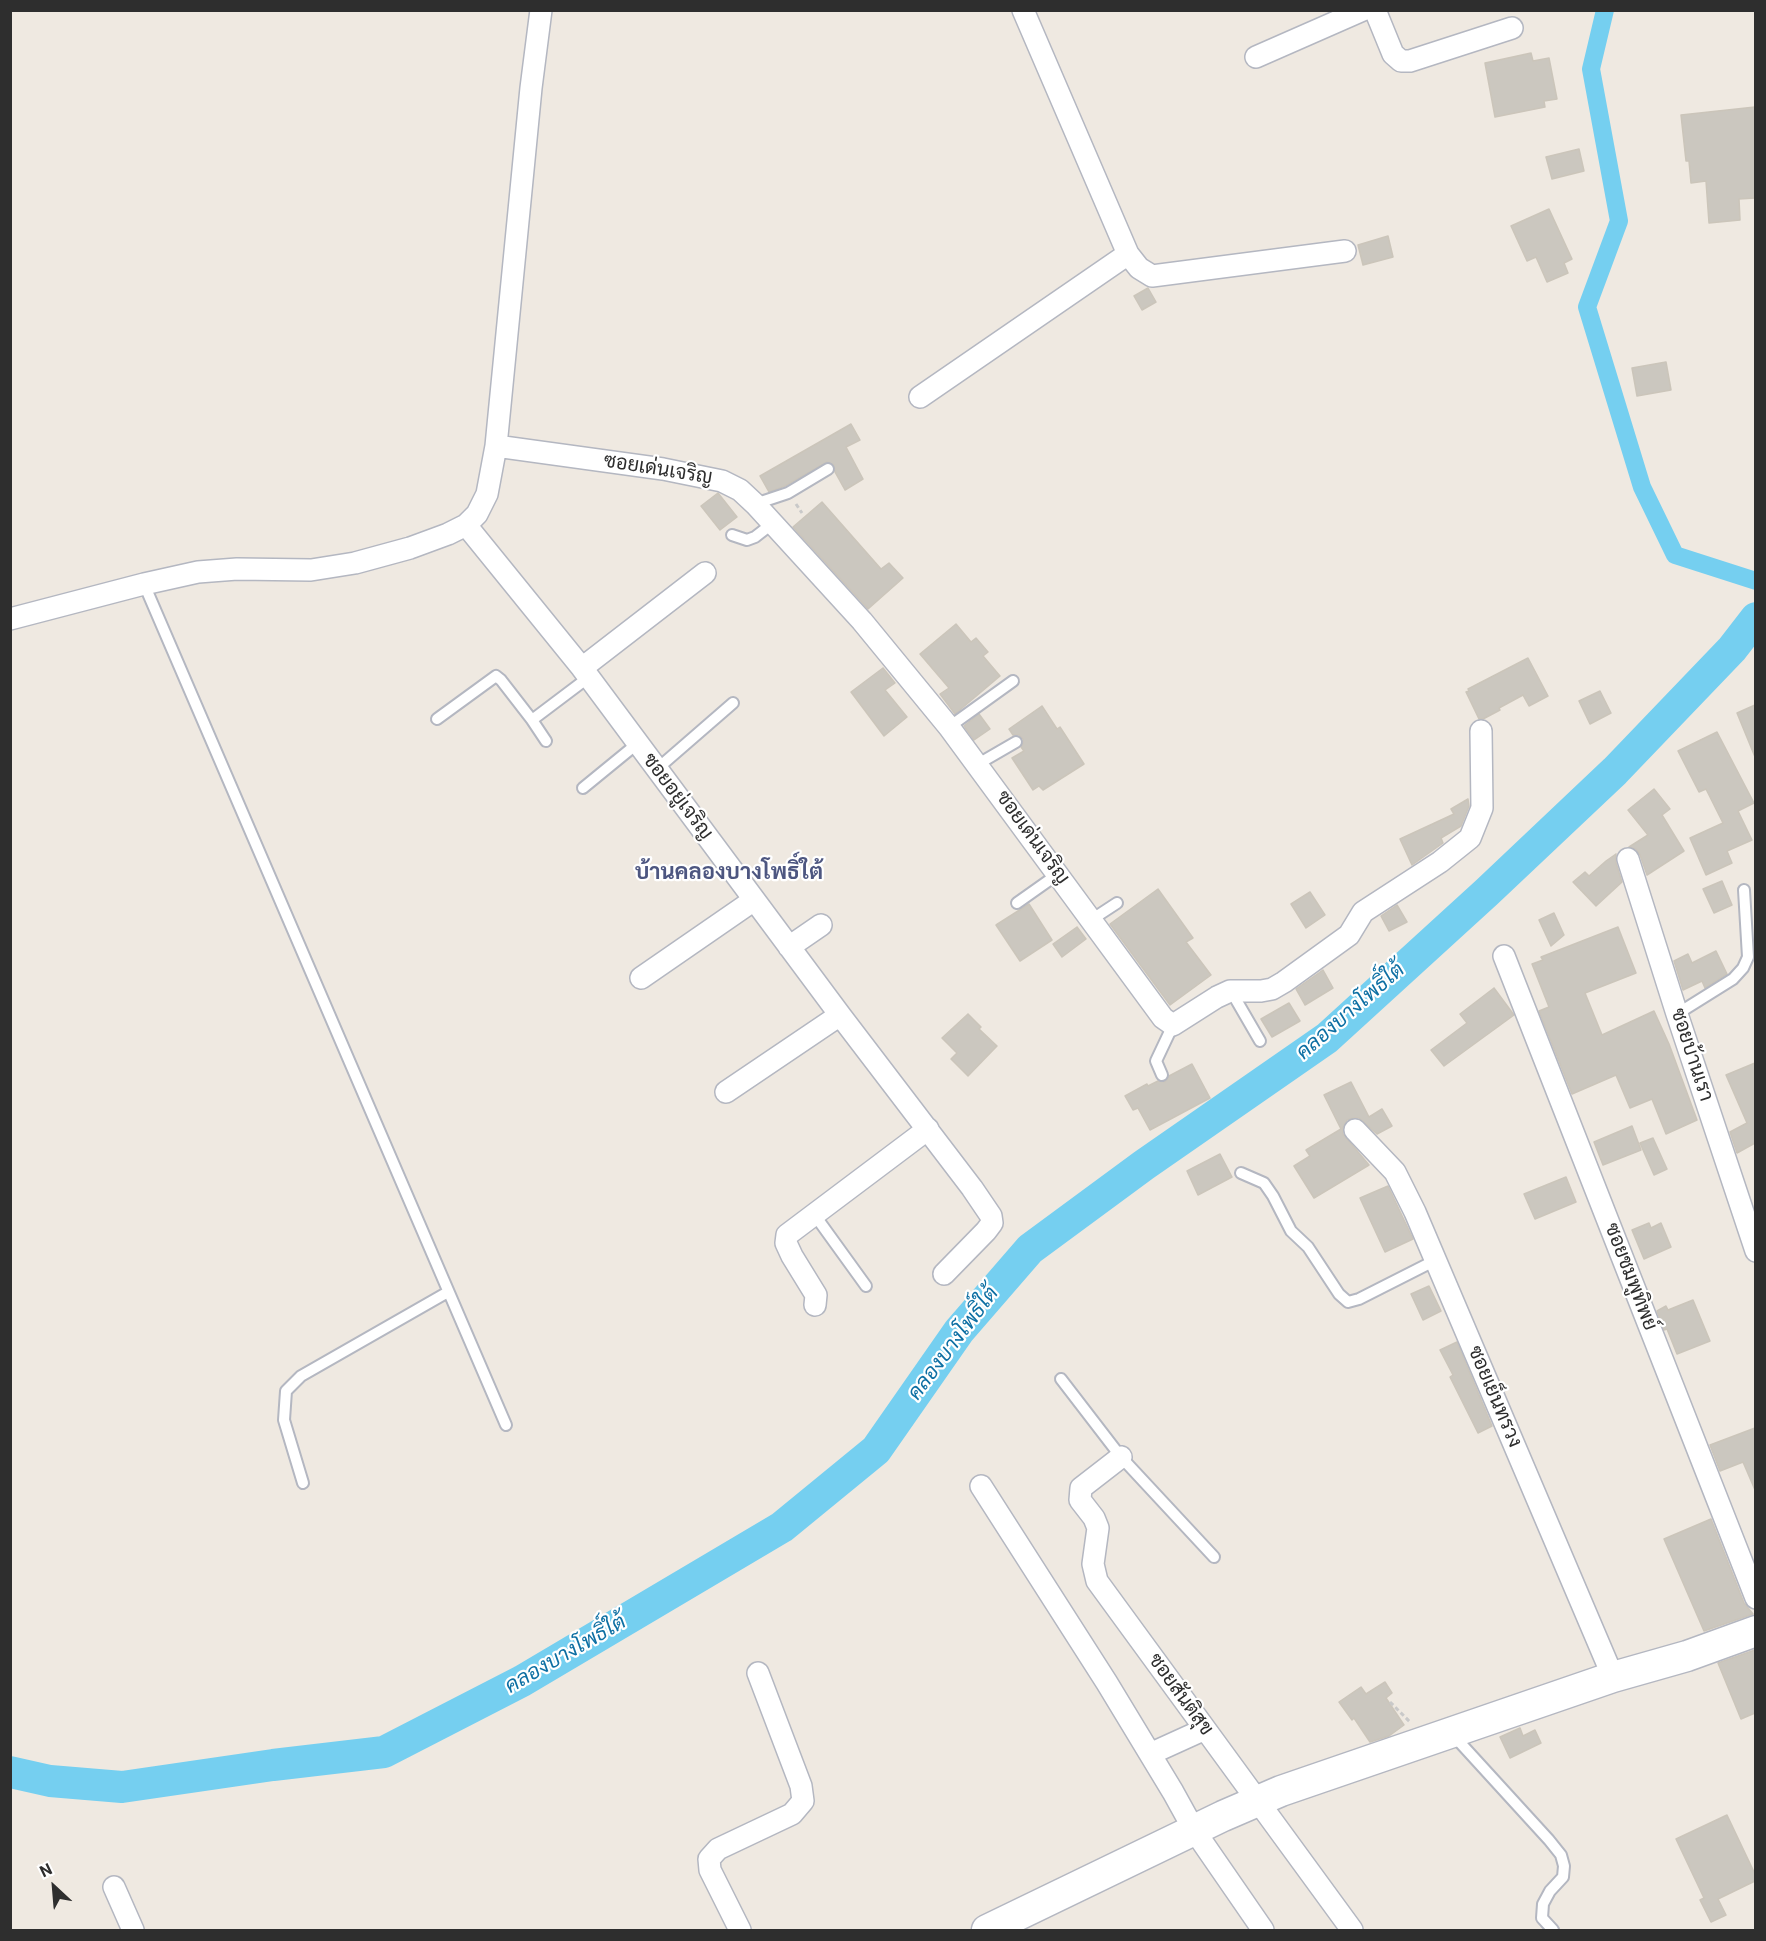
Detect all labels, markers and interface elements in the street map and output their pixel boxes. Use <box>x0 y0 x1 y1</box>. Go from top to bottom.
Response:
street label: ซอยเด่นเจริญ <box>602 450 714 490</box>
street label: ซอยอยู่เจริญ <box>637 749 717 845</box>
street label: ซอยเด่นเจริญ <box>990 786 1074 890</box>
district label: บ้านคลองบางโพธิ์ใต้ <box>635 860 823 886</box>
water label: คลองบางโพธิ์ใต้ <box>1292 958 1410 1066</box>
street label: ซอยบ้านเรา <box>1665 1005 1717 1105</box>
street label: ซอยชมพูทิพย์ <box>1598 1220 1662 1334</box>
water label: คลองบางโพธิ์ใต้ <box>903 1282 1005 1406</box>
street label: ซอยเย็นทรวง <box>1462 1343 1526 1451</box>
water label: คลองบางโพธิ์ใต้ <box>501 1610 631 1700</box>
street label: ซอยสันติสุข <box>1142 1649 1218 1741</box>
north arrow <box>24 1857 84 1917</box>
text: N <box>37 1859 55 1881</box>

